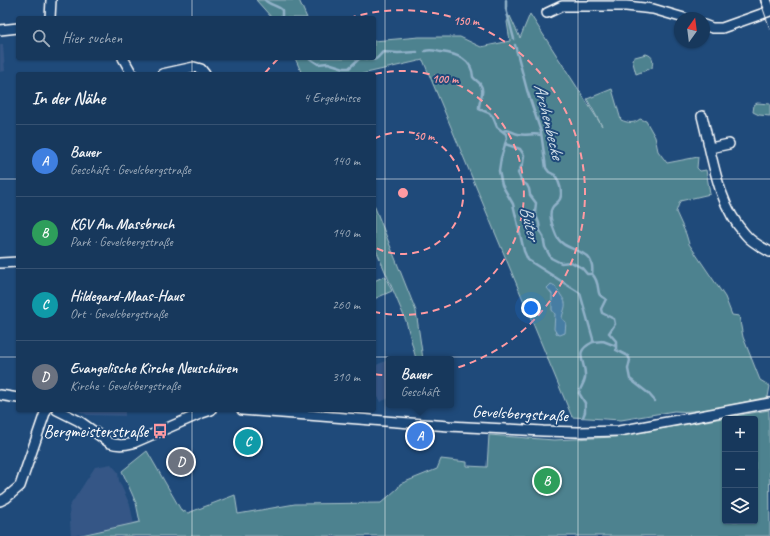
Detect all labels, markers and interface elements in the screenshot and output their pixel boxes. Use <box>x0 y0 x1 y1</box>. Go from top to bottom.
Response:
north arrow <box>674 12 710 48</box>
text: 150 m <box>453 13 480 29</box>
search box <box>16 16 376 60</box>
icon: search <box>30 27 52 49</box>
text: Hier suchen <box>62 29 122 48</box>
text: 100 m <box>432 71 459 87</box>
water label: Archenbecke <box>529 81 570 164</box>
text: In der Nähe <box>32 88 105 109</box>
text: 4 Ergebnisse <box>304 90 360 106</box>
text: 50 m <box>414 128 435 144</box>
text: Bauer <box>70 143 101 162</box>
text: A <box>42 153 48 169</box>
text: 140 m <box>332 153 360 169</box>
text: Geschäft · Gevelsbergstraße <box>70 162 191 178</box>
centre of rings <box>396 186 410 200</box>
water label: Büter <box>515 204 545 245</box>
text: KGV Am Massbruch <box>70 215 174 234</box>
text: B <box>42 225 48 241</box>
text: 140 m <box>332 225 360 241</box>
text: Park · Gevelsbergstraße <box>70 234 173 250</box>
text: Hildegard-Maas-Haus <box>70 287 184 306</box>
text: C <box>42 297 48 313</box>
text: 260 m <box>332 297 360 313</box>
your location <box>521 298 541 318</box>
text: Ort · Gevelsbergstraße <box>70 306 168 322</box>
popup <box>386 356 454 408</box>
text: Evangelische Kirche Neuschüren <box>70 359 237 378</box>
text: Bauer <box>401 365 431 384</box>
text: D <box>41 369 49 385</box>
text: 310 m <box>332 369 360 385</box>
text: Kirche · Gevelsbergstraße <box>70 378 181 394</box>
text: Geschäft <box>401 384 439 400</box>
street label: Gevelsbergstraße <box>472 401 570 427</box>
map controls <box>722 416 758 524</box>
button: + <box>722 416 758 452</box>
place label: Bergmeisterstraße <box>44 421 149 442</box>
pin: A <box>407 421 433 451</box>
bus stop icon: Bergmeisterstraße <box>151 422 169 440</box>
pin: C <box>235 427 261 457</box>
pin: D <box>168 447 194 477</box>
button: − <box>722 452 758 488</box>
pin: B <box>534 466 560 496</box>
button: layers <box>722 488 758 524</box>

